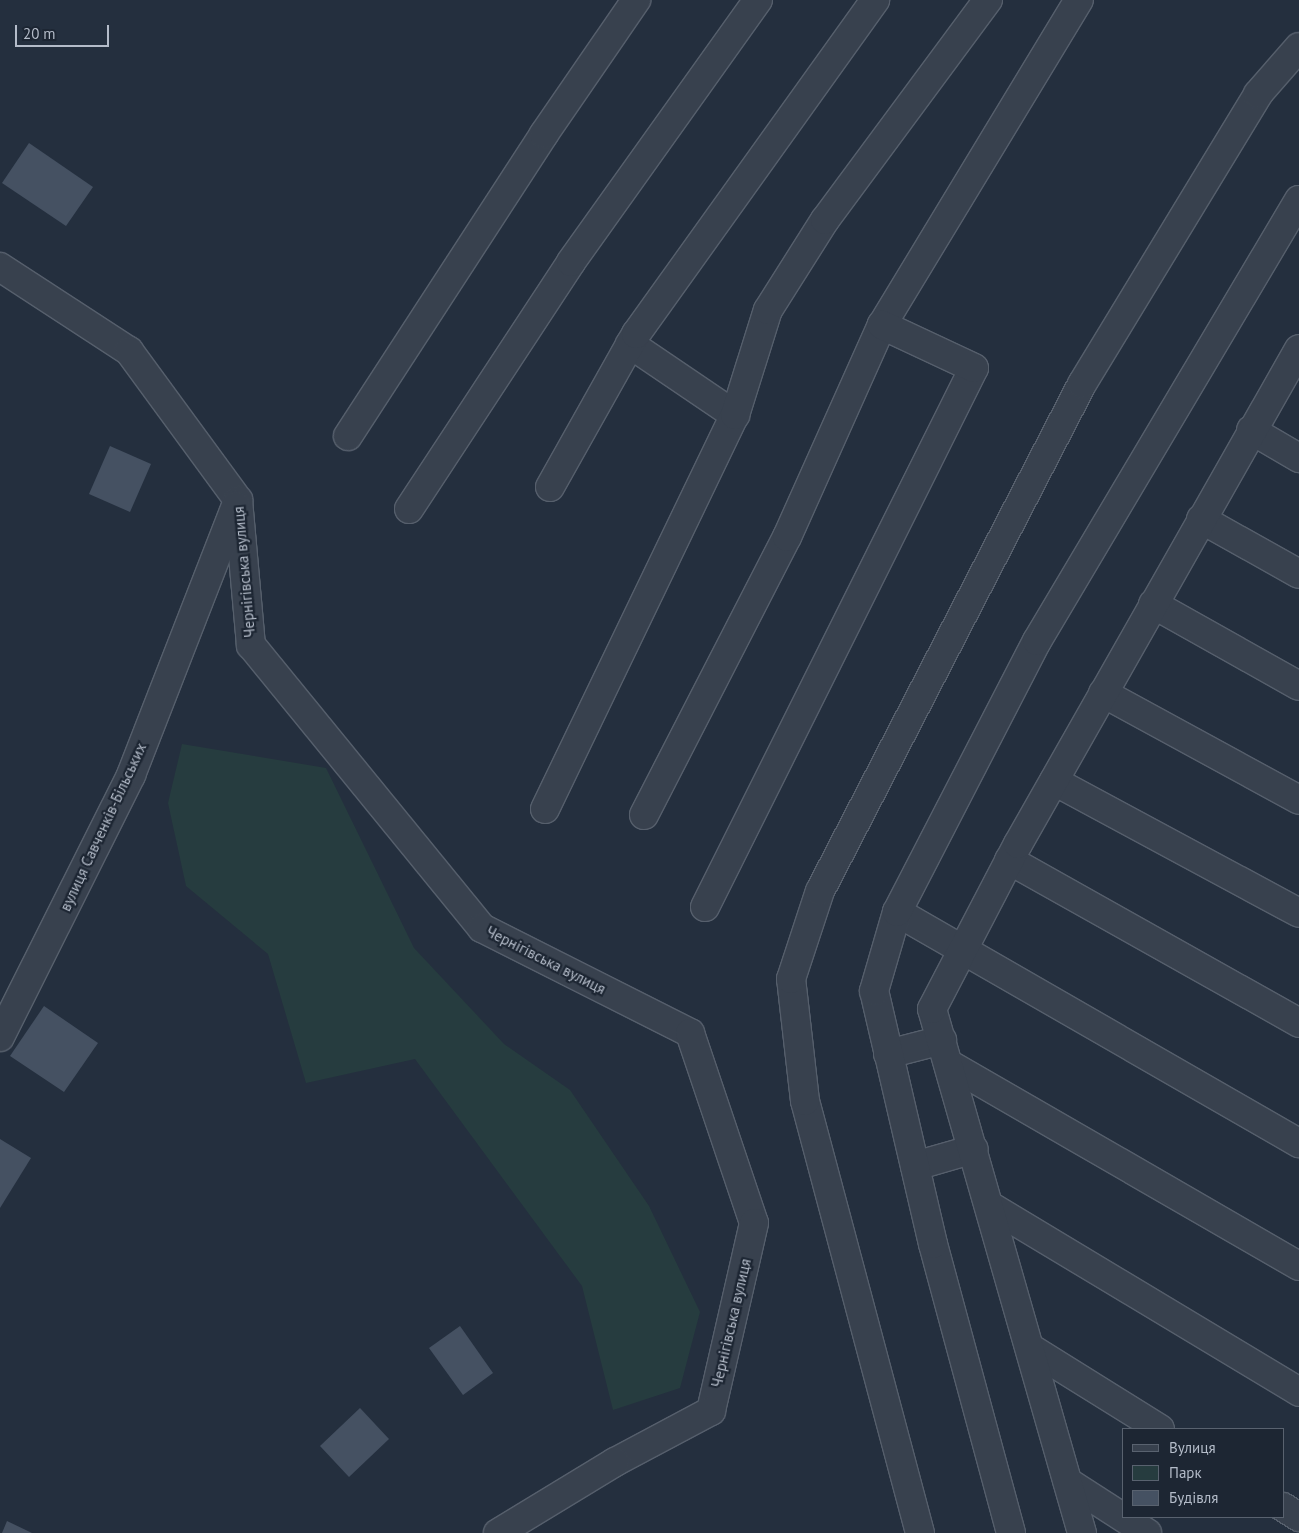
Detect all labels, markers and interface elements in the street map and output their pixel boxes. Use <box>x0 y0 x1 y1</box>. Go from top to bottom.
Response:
scale bar <box>18 15 111 47</box>
text: 20 m <box>23 24 56 43</box>
street label: Чернігівська вулиця <box>229 506 259 638</box>
street label: вулиця Савченків-Більських <box>56 740 150 914</box>
street label: Чернігівська вулиця <box>483 922 609 998</box>
street label: Чернігівська вулиця <box>707 1257 755 1389</box>
legend <box>1122 1428 1284 1518</box>
text: Вулиця <box>1169 1438 1216 1457</box>
text: Парк <box>1169 1463 1202 1482</box>
text: Будівля <box>1169 1488 1218 1507</box>

